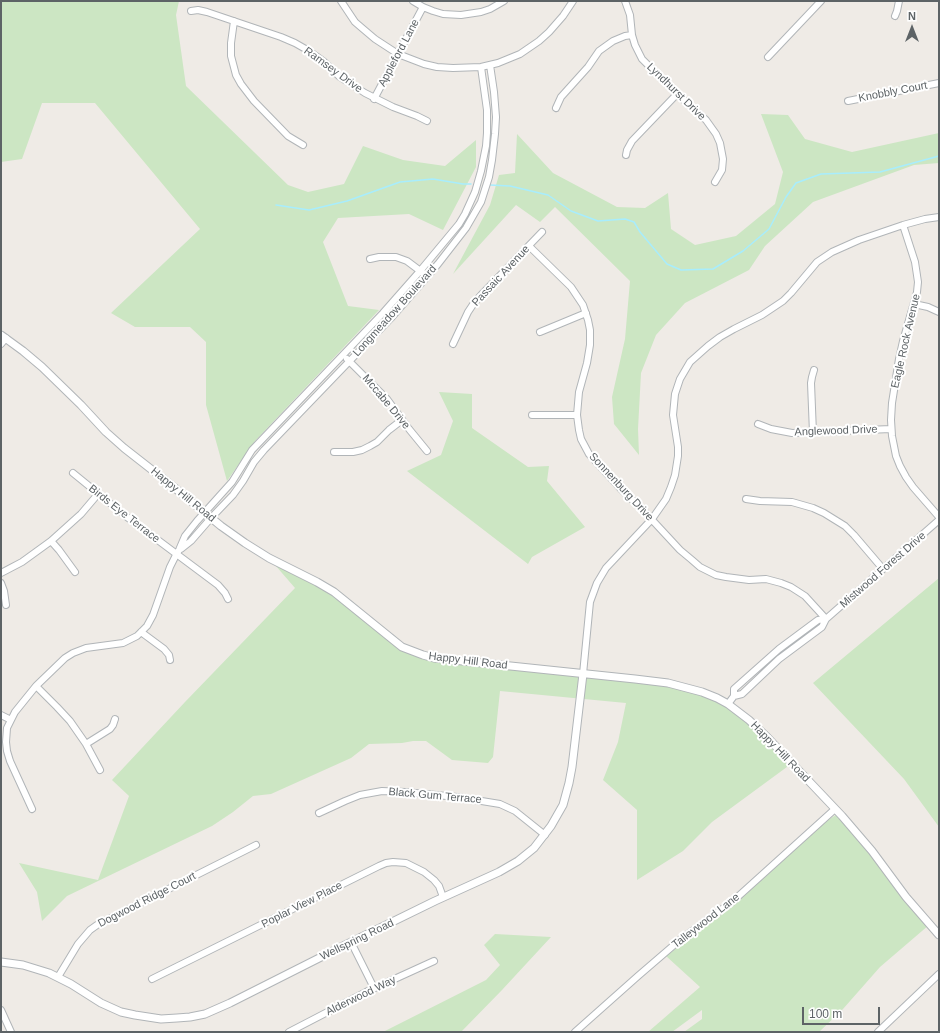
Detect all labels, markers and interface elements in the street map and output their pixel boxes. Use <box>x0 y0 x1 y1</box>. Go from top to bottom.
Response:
north arrow <box>892 8 932 48</box>
text: N <box>908 10 916 22</box>
street label: Appleford Lane <box>376 17 422 89</box>
street label: Ramsey Drive <box>301 44 365 96</box>
street label: Lyndhurst Drive <box>644 61 708 123</box>
street label: Knobbly Court <box>858 79 928 105</box>
street label: Passaic Avenue <box>469 243 533 309</box>
street label: Longmeadow Boulevard <box>350 263 440 359</box>
street label: Eagle Rock Avenue <box>889 293 923 389</box>
street label: Mccabe Drive <box>359 372 413 432</box>
street label: Anglewood Drive <box>794 423 878 439</box>
street label: Sonnenburg Drive <box>586 450 656 524</box>
street label: Happy Hill Road <box>148 465 218 525</box>
street label: Birds Eye Terrace <box>86 482 162 546</box>
street label: Mistwood Forest Drive <box>837 529 929 611</box>
street label: Happy Hill Road <box>428 650 508 672</box>
street label: Happy Hill Road <box>748 719 812 785</box>
street label: Black Gum Terrace <box>388 785 482 807</box>
street label: Dogwood Ridge Court <box>96 870 198 930</box>
street label: Poplar View Place <box>259 879 345 931</box>
street label: Talleywood Lane <box>670 891 742 951</box>
street label: Wellspring Road <box>318 916 396 964</box>
street label: Alderwood Way <box>324 973 398 1019</box>
scale bar <box>804 999 882 1025</box>
text: 100 m <box>809 1007 842 1021</box>

